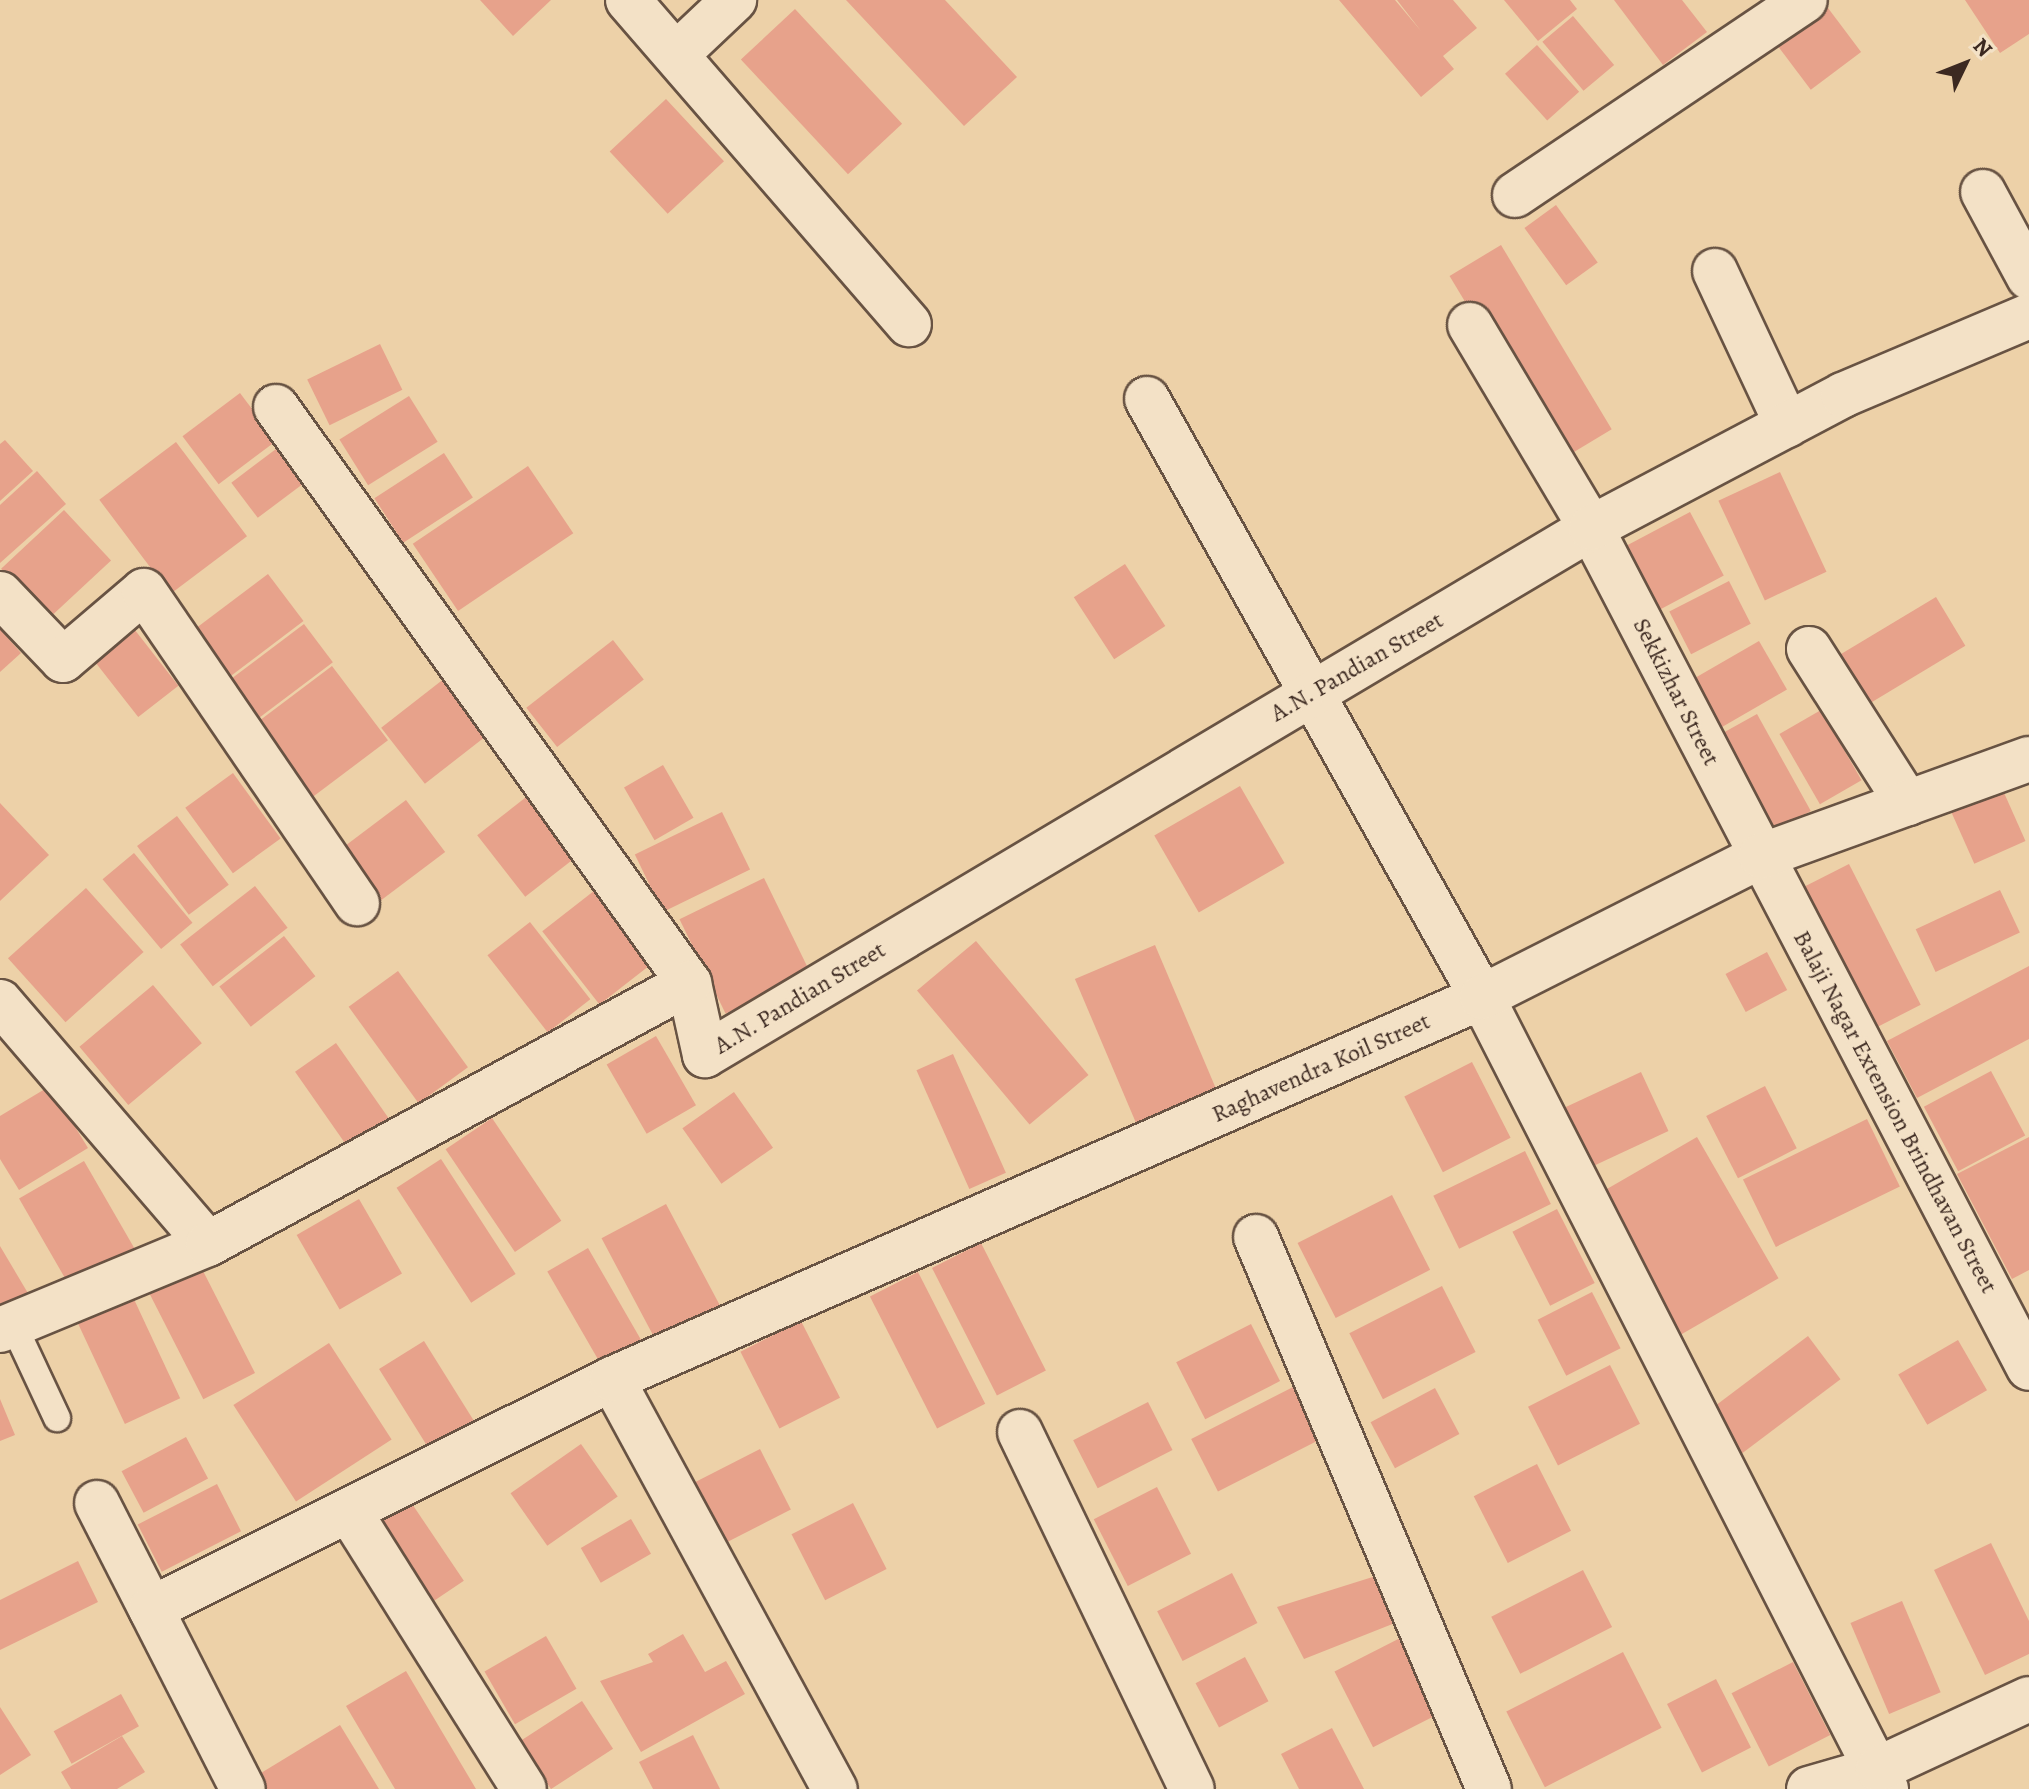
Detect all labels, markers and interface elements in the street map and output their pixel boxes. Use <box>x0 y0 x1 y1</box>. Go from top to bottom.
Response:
north arrow <box>1925 24 2005 104</box>
text: N <box>1966 32 1999 64</box>
street label: A.N. Pandian Street <box>1265 606 1449 728</box>
street label: Sekkizhar Street <box>1626 613 1726 771</box>
street label: Balaji Nagar Extension Brindhavan Street <box>1787 926 2003 1298</box>
street label: A.N. Pandian Street <box>709 935 891 1061</box>
street label: Raghavendra Koil Street <box>1208 1007 1434 1129</box>

